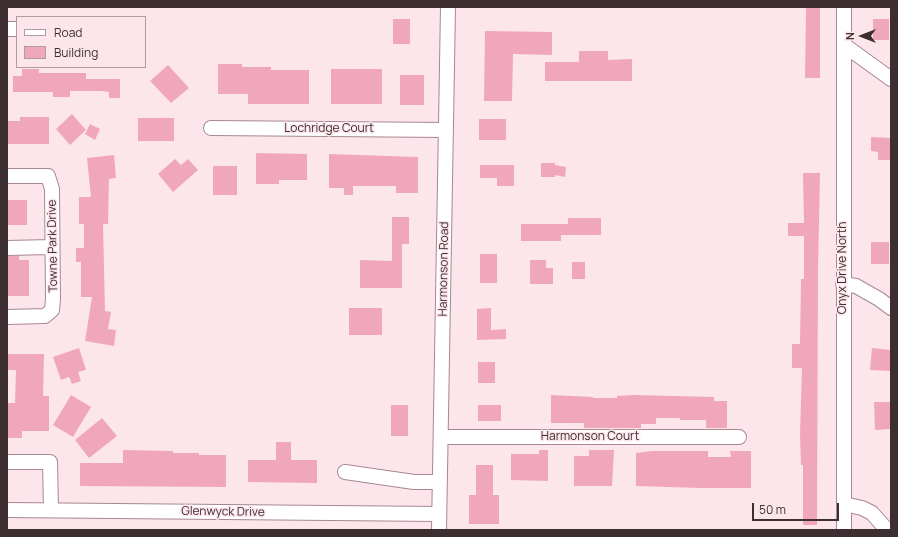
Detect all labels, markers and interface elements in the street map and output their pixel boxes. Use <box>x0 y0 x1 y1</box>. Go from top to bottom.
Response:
legend <box>16 16 146 68</box>
north arrow <box>842 16 882 56</box>
text: Road <box>54 24 82 41</box>
text: N <box>842 32 857 40</box>
text: Building <box>54 44 98 61</box>
street label: Lochridge Court <box>284 122 374 136</box>
street label: Towne Park Drive <box>45 199 61 293</box>
street label: Harmonson Road <box>436 221 452 317</box>
street label: Onyx Drive North <box>836 222 850 314</box>
street label: Harmonson Court <box>541 430 639 444</box>
scale bar <box>754 495 841 521</box>
text: 50 m <box>759 501 786 518</box>
street label: Glenwyck Drive <box>181 504 265 520</box>

